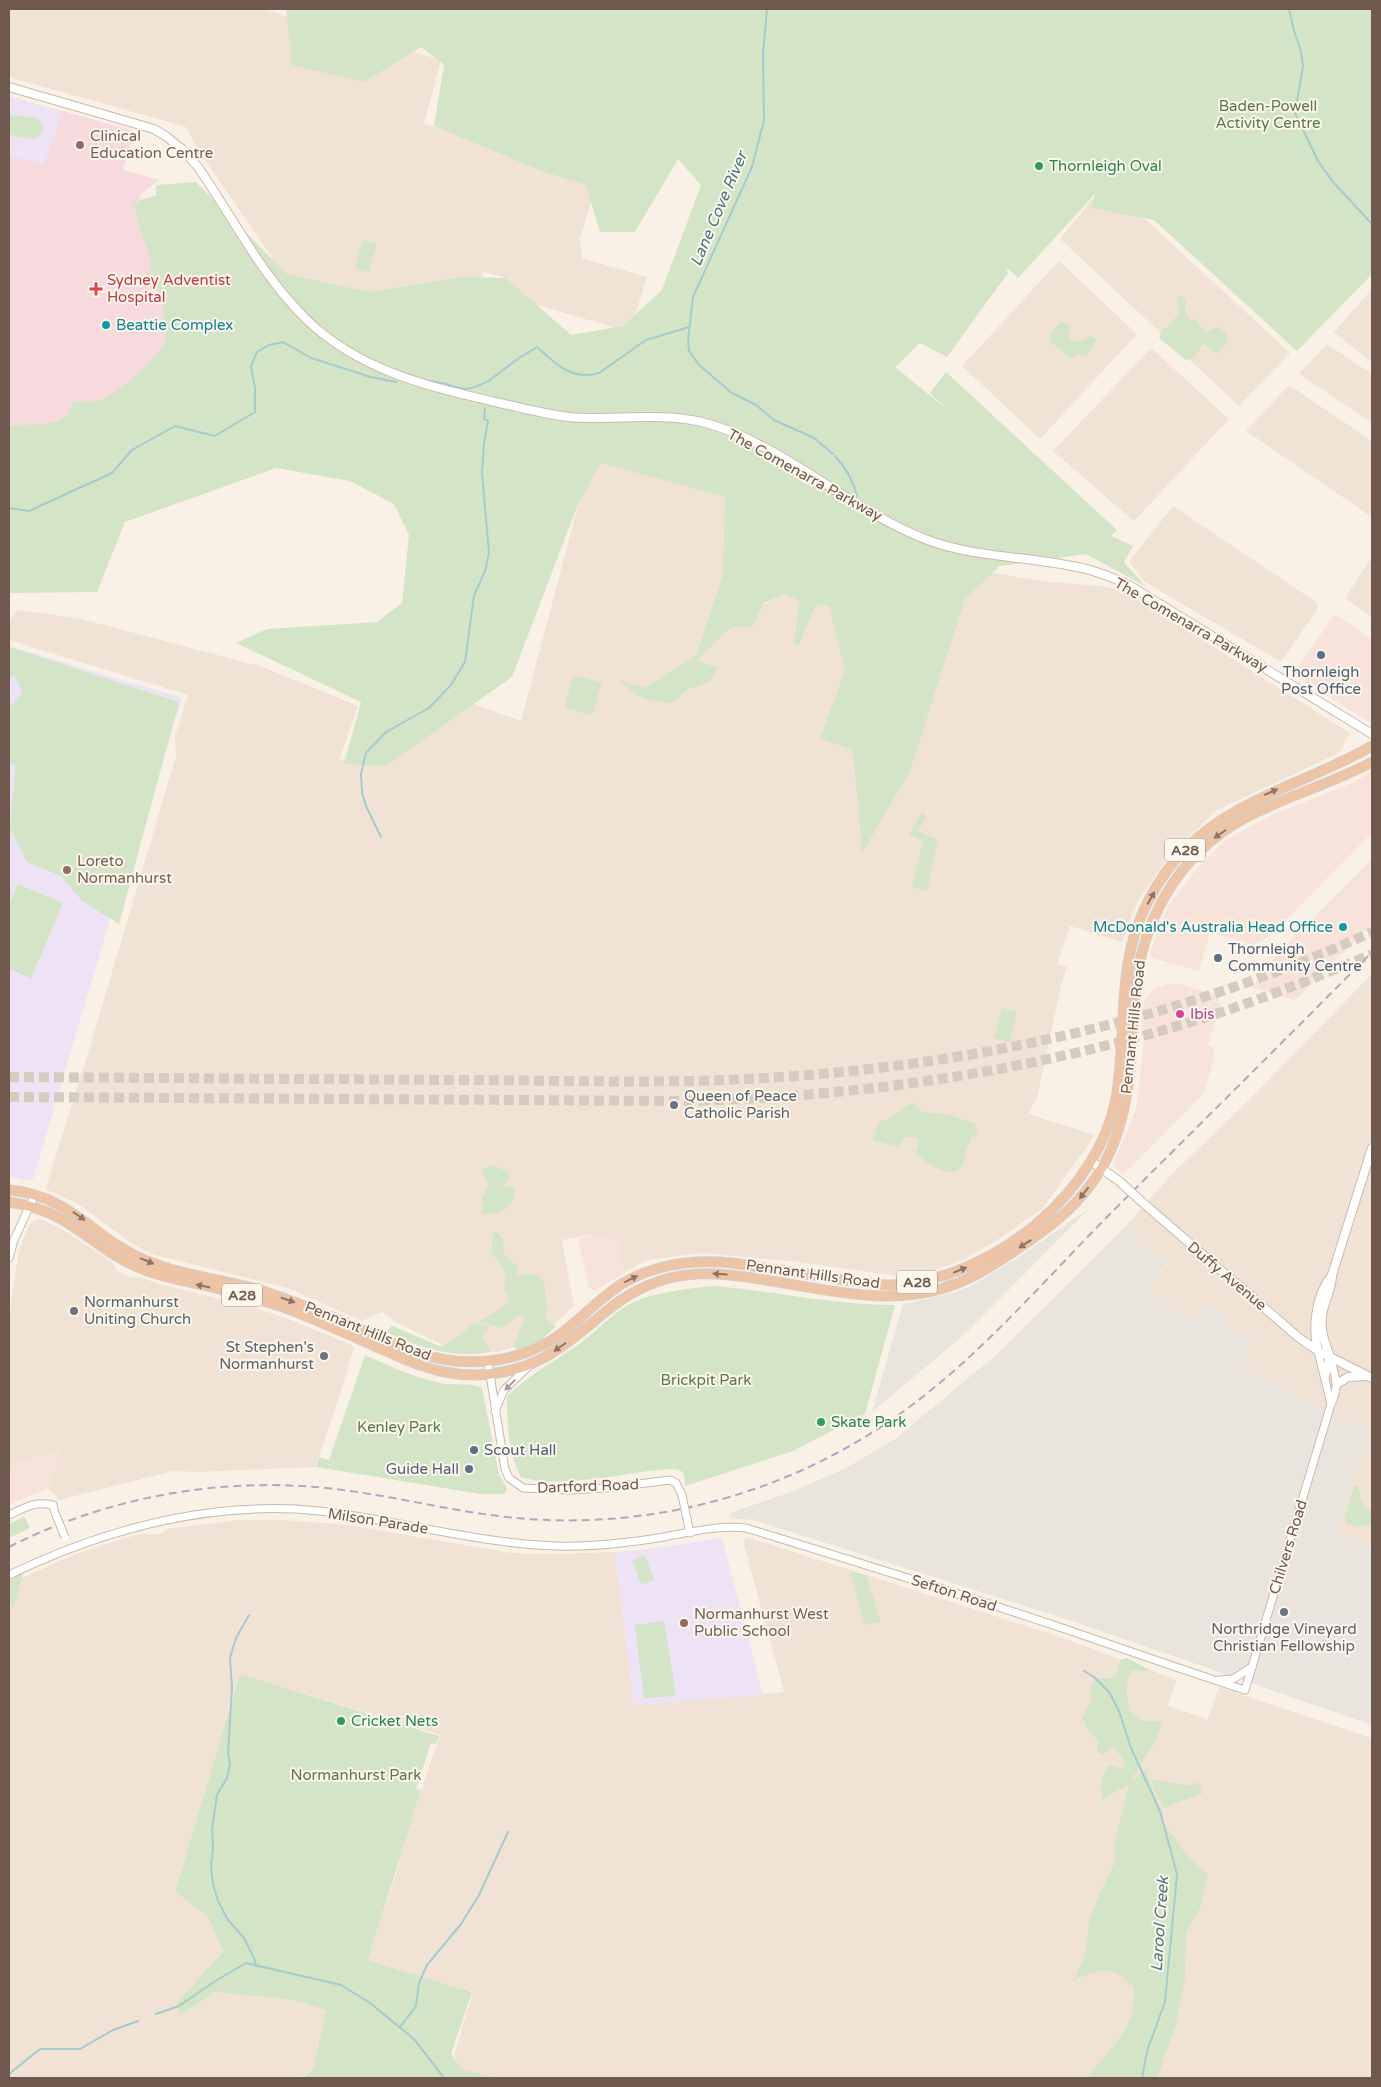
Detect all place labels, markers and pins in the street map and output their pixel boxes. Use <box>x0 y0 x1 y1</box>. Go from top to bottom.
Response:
place label: Clinical Education Centre <box>90 127 213 162</box>
marker: Clinical Education Centre <box>74 139 86 151</box>
place label: Thornleigh Oval <box>1049 157 1162 175</box>
marker: Thornleigh Oval <box>1033 160 1045 172</box>
place label: Sydney Adventist Hospital <box>107 271 231 306</box>
marker: Sydney Adventist Hospital <box>89 282 103 296</box>
place label: Beattie Complex <box>116 316 233 334</box>
marker: Beattie Complex <box>100 319 112 331</box>
marker: Thornleigh Post Office <box>1315 649 1327 661</box>
place label: Thornleigh Post Office <box>1281 663 1361 698</box>
place label: Loreto Normanhurst <box>77 852 172 887</box>
marker: Loreto Normanhurst <box>61 864 73 876</box>
place label: McDonald's Australia Head Office <box>1093 918 1333 936</box>
marker: McDonald's Australia Head Office <box>1337 921 1349 933</box>
place label: Thornleigh Community Centre <box>1228 940 1362 975</box>
marker: Thornleigh Community Centre <box>1212 952 1224 964</box>
place label: Ibis <box>1190 1005 1215 1023</box>
marker: Ibis <box>1174 1008 1186 1020</box>
place label: Queen of Peace Catholic Parish <box>684 1087 797 1122</box>
marker: Queen of Peace Catholic Parish <box>668 1099 680 1111</box>
place label: Normanhurst Uniting Church <box>84 1293 191 1328</box>
marker: Normanhurst Uniting Church <box>68 1305 80 1317</box>
place label: St Stephen's Normanhurst <box>219 1338 314 1373</box>
marker: St Stephen's Normanhurst <box>318 1350 330 1362</box>
place label: Skate Park <box>831 1413 906 1431</box>
marker: Skate Park <box>815 1416 827 1428</box>
place label: Scout Hall <box>484 1441 556 1459</box>
marker: Scout Hall <box>468 1444 480 1456</box>
place label: Guide Hall <box>386 1460 459 1478</box>
marker: Guide Hall <box>463 1463 475 1475</box>
place label: Normanhurst West Public School <box>694 1605 829 1640</box>
marker: Northridge Vineyard Christian Fellowship <box>1278 1606 1290 1618</box>
marker: Normanhurst West Public School <box>678 1617 690 1629</box>
place label: Northridge Vineyard Christian Fellowship <box>1211 1620 1357 1655</box>
place label: Cricket Nets <box>351 1712 438 1730</box>
marker: Cricket Nets <box>335 1715 347 1727</box>

